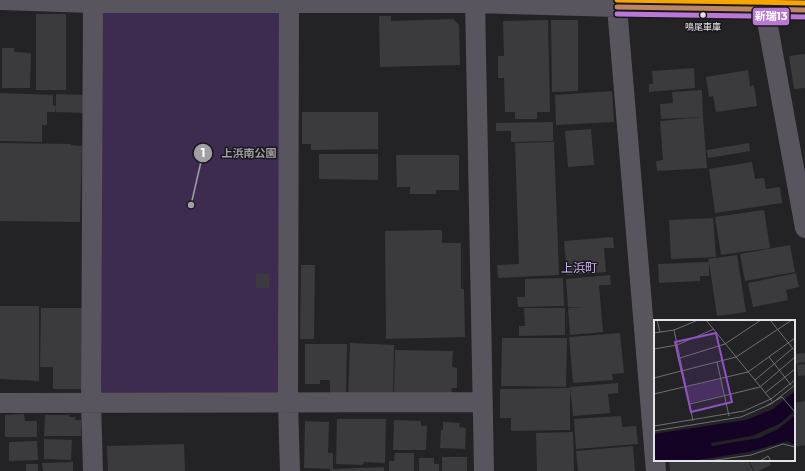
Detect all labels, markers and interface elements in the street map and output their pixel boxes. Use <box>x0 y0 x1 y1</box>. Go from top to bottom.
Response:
line badge: 新瑞13 <box>752 7 790 26</box>
text: 新瑞13 <box>755 9 788 23</box>
marker: 鳴尾車庫 <box>698 10 708 20</box>
place label: 鳴尾車庫 <box>685 21 721 32</box>
callout: 上浜南公園 <box>193 142 284 165</box>
text: 1 <box>201 145 205 160</box>
text: 上浜南公園 <box>222 146 277 160</box>
district label: 上浜町 <box>561 260 597 275</box>
inset map <box>654 320 795 461</box>

